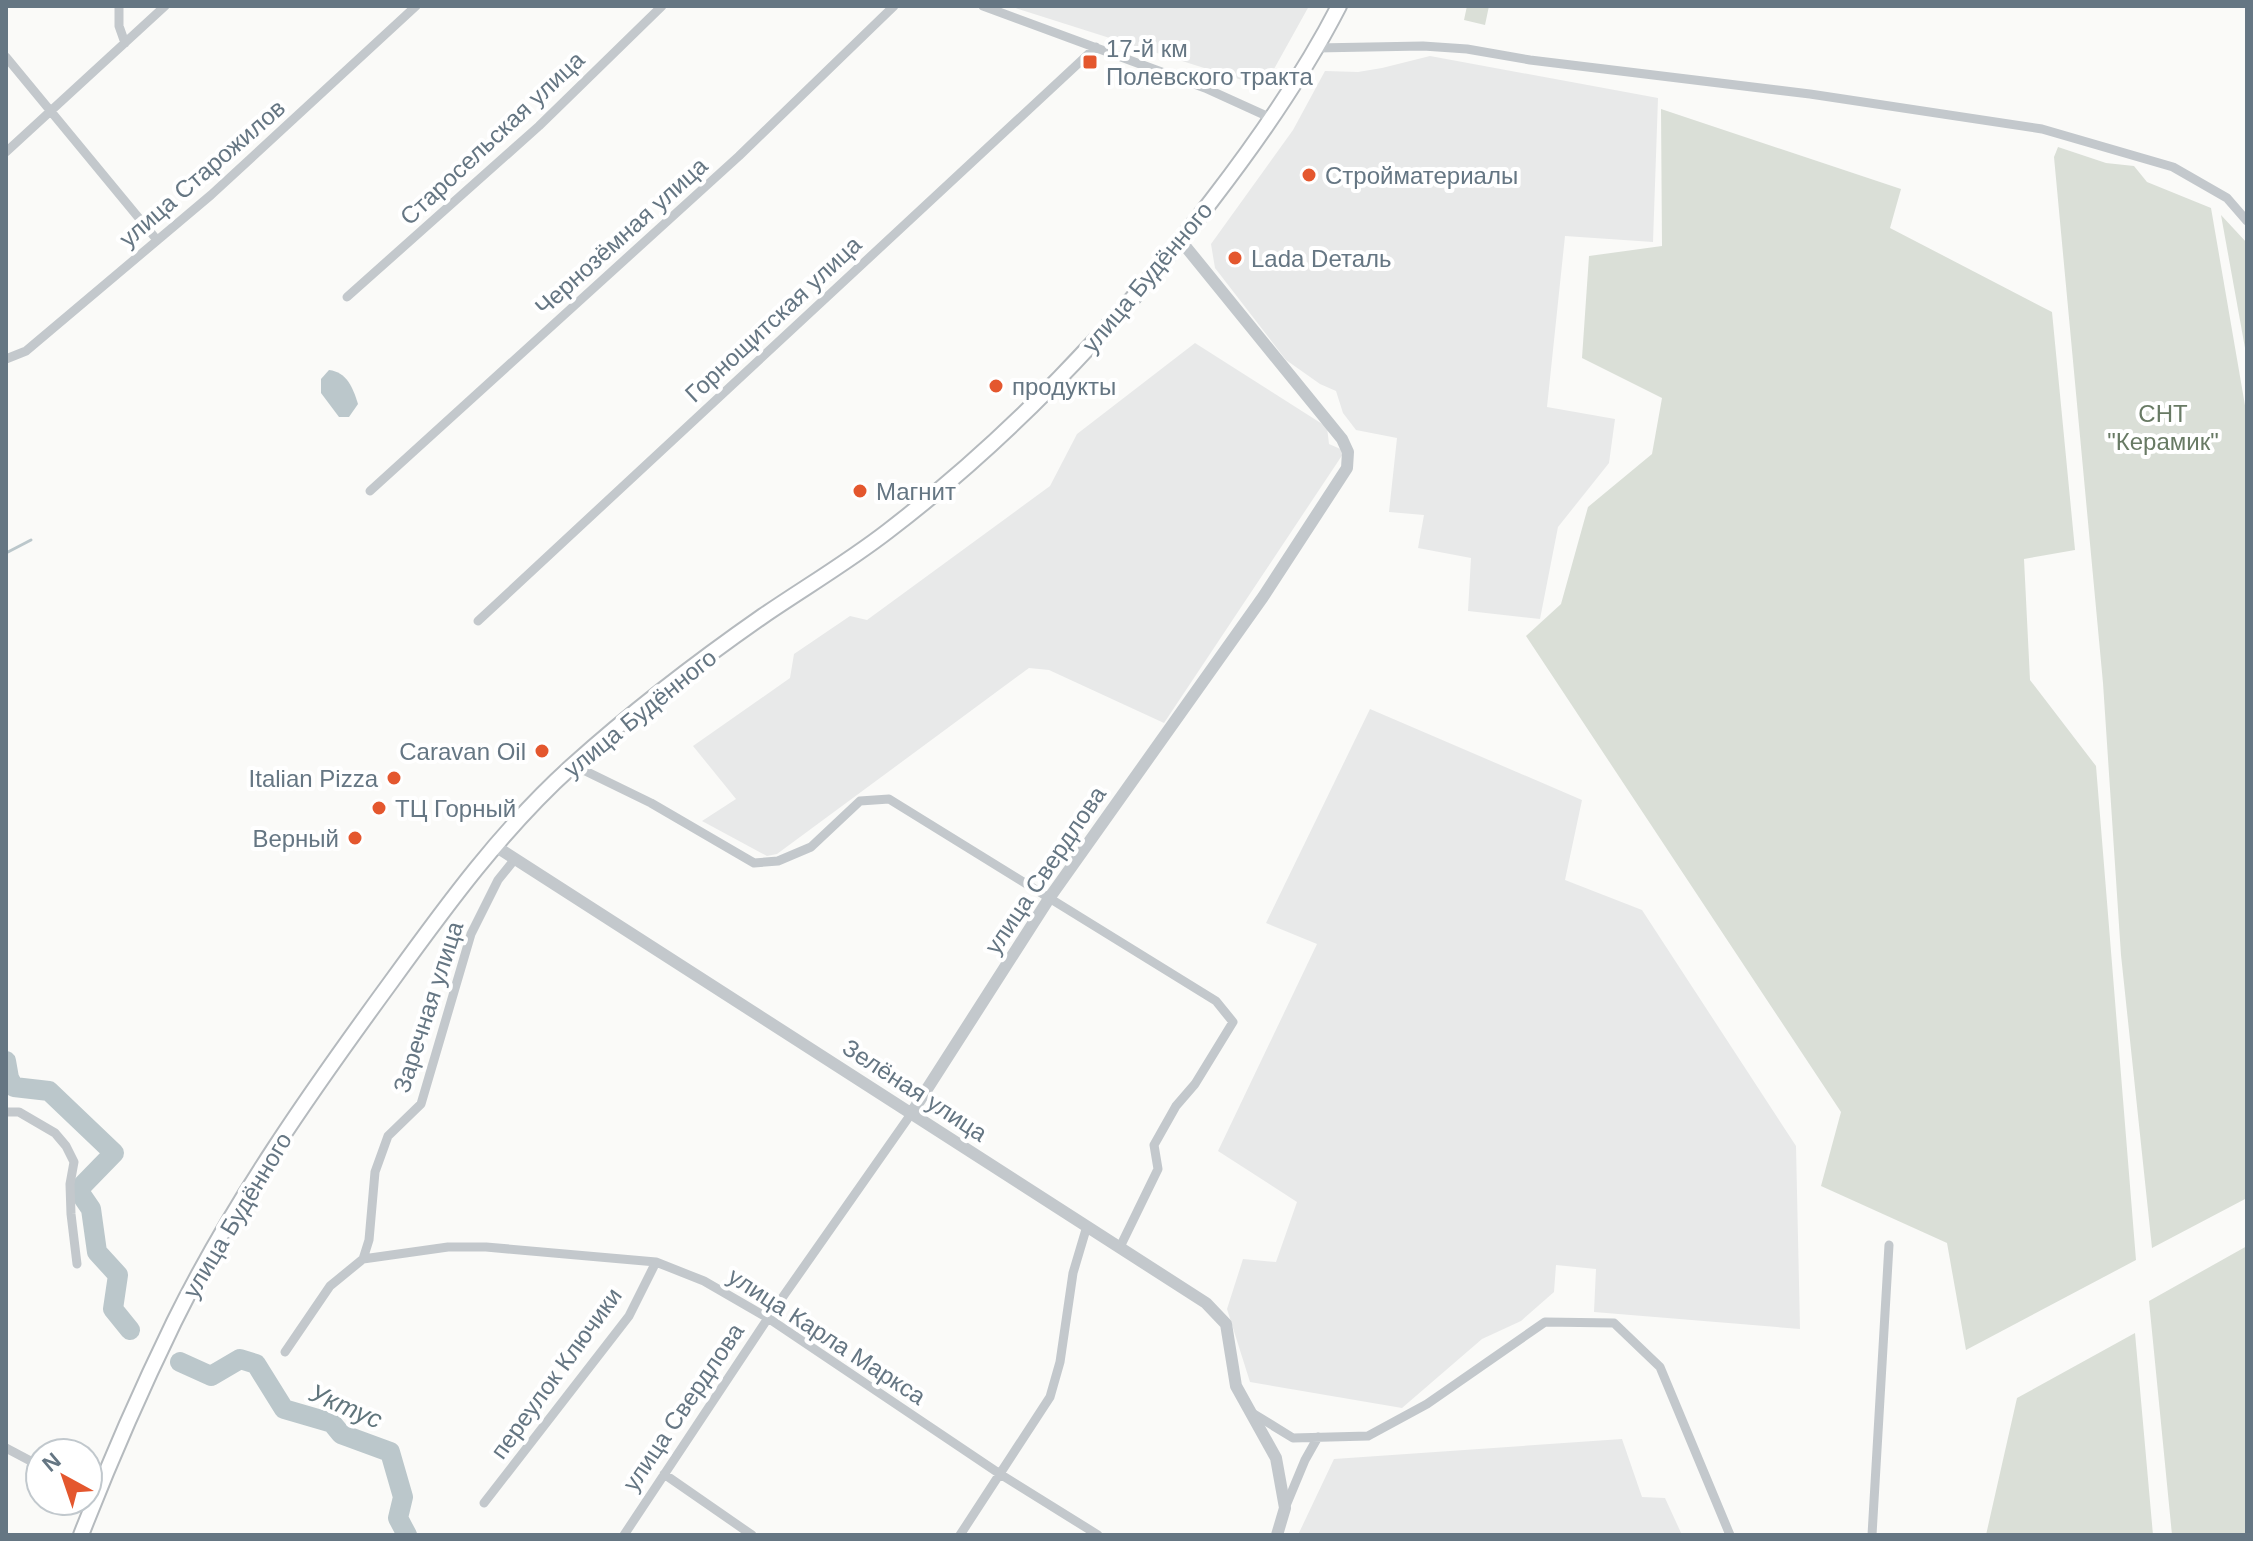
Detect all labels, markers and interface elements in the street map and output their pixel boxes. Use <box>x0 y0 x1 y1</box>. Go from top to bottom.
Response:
place label: 17-й км Полевского тракта <box>1106 35 1313 90</box>
street label: Старосельская улица <box>395 45 590 230</box>
marker: 17-й км Полевского тракта <box>1081 53 1099 71</box>
street label: улица Старожилов <box>114 94 290 252</box>
street label: Чернозёмная улица <box>529 151 713 320</box>
place label: Стройматериалы <box>1325 162 1518 189</box>
marker: Стройматериалы <box>1300 166 1318 184</box>
street label: улица Будённого <box>1076 196 1218 358</box>
street label: Горнощитская улица <box>679 230 867 408</box>
place label: Lada Dеталь <box>1251 245 1392 272</box>
marker: Lada Dеталь <box>1226 249 1244 267</box>
place label: продукты <box>1012 373 1116 400</box>
marker: продукты <box>987 377 1005 395</box>
park label: СНТ "Керамик" <box>2107 400 2219 455</box>
place label: Магнит <box>876 478 956 505</box>
marker: Магнит <box>851 482 869 500</box>
street label: улица Будённого <box>559 643 721 783</box>
place label: Caravan Oil <box>399 738 526 765</box>
marker: Caravan Oil <box>533 742 551 760</box>
place label: Italian Pizza <box>249 765 379 792</box>
marker: Italian Pizza <box>385 769 403 787</box>
street label: улица Свердлова <box>979 781 1111 959</box>
place label: ТЦ Горный <box>395 795 516 822</box>
marker: ТЦ Горный <box>370 799 388 817</box>
place label: Верный <box>252 825 339 852</box>
marker: Верный <box>346 829 364 847</box>
street label: Заречная улица <box>388 917 469 1096</box>
street label: Зелёная улица <box>838 1033 993 1147</box>
street label: улица Будённого <box>177 1128 297 1302</box>
street label: улица Карла Маркса <box>723 1262 931 1410</box>
street label: переулок Ключики <box>485 1282 627 1464</box>
street label: улица Свердлова <box>617 1318 749 1496</box>
water label: Уктус <box>304 1377 387 1435</box>
north arrow <box>24 1437 104 1517</box>
text: N <box>37 1447 66 1477</box>

